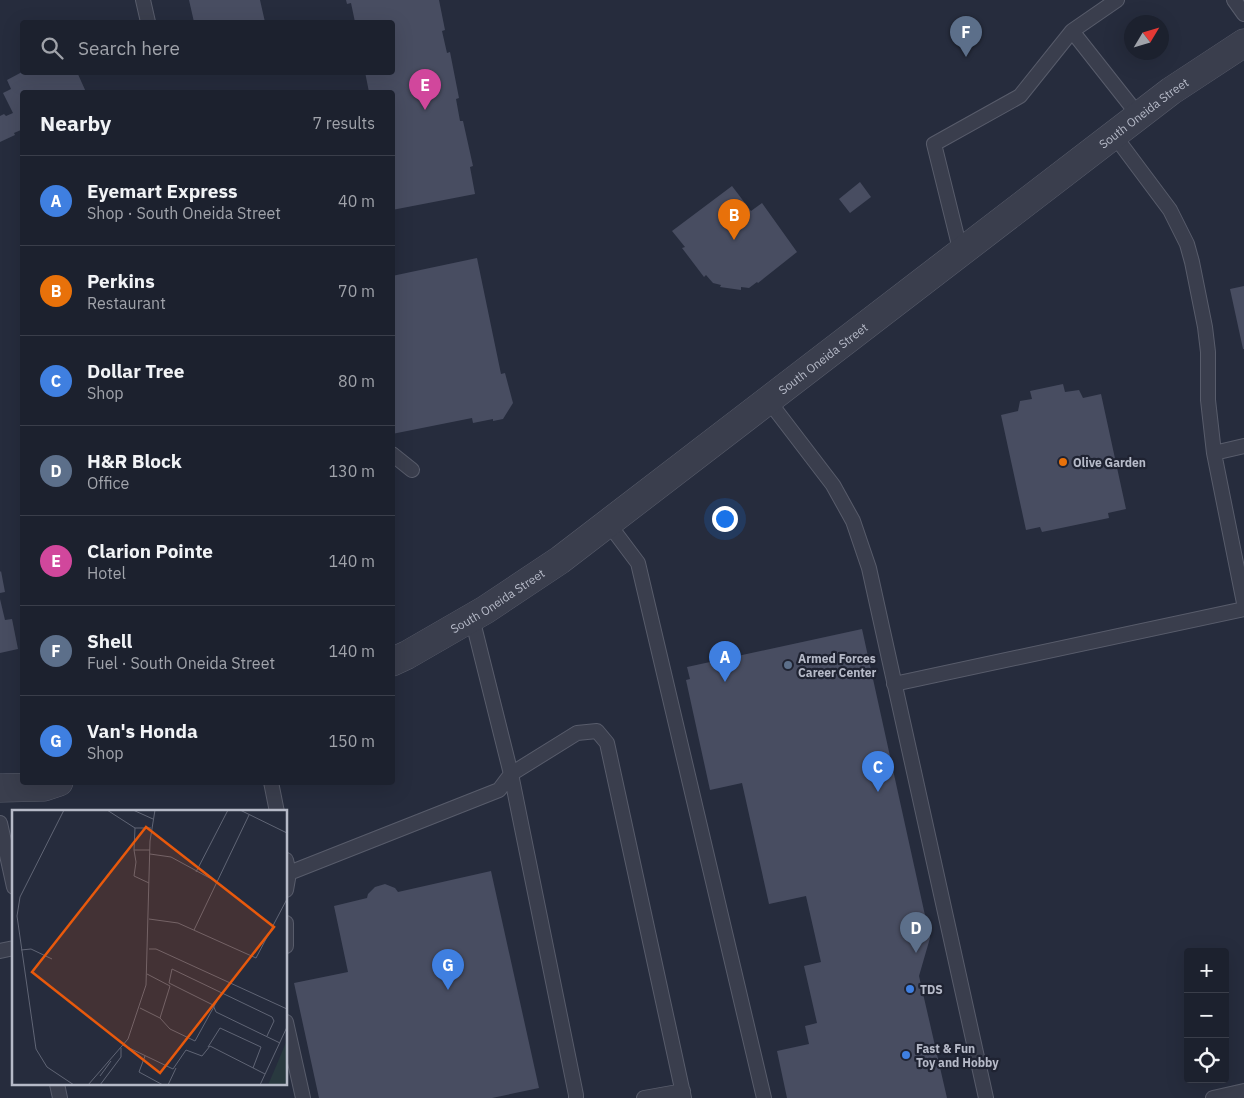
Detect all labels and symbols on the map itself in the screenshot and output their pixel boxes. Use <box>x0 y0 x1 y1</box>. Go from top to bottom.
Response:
north arrow <box>1124 15 1169 60</box>
pin: F <box>950 16 982 57</box>
pin: E <box>409 69 441 110</box>
street label: South Oneida Street <box>1096 74 1191 151</box>
pin: B <box>718 199 750 240</box>
street label: South Oneida Street <box>775 319 870 397</box>
place label: Olive Garden <box>1073 455 1146 470</box>
marker: Olive Garden <box>1057 456 1069 468</box>
your location <box>712 506 738 532</box>
street label: South Oneida Street <box>448 565 547 636</box>
pin: A <box>709 641 741 682</box>
place label: Armed Forces Career Center <box>798 651 877 680</box>
marker: Armed Forces Career Center <box>782 659 794 671</box>
pin: C <box>862 751 894 792</box>
inset map <box>12 810 288 1086</box>
pin: D <box>900 912 932 953</box>
pin: G <box>432 949 464 990</box>
place label: TDS <box>920 982 943 997</box>
marker: TDS <box>904 983 916 995</box>
place label: Fast & Fun Toy and Hobby <box>916 1041 999 1070</box>
marker: Fast & Fun Toy and Hobby <box>900 1049 912 1061</box>

